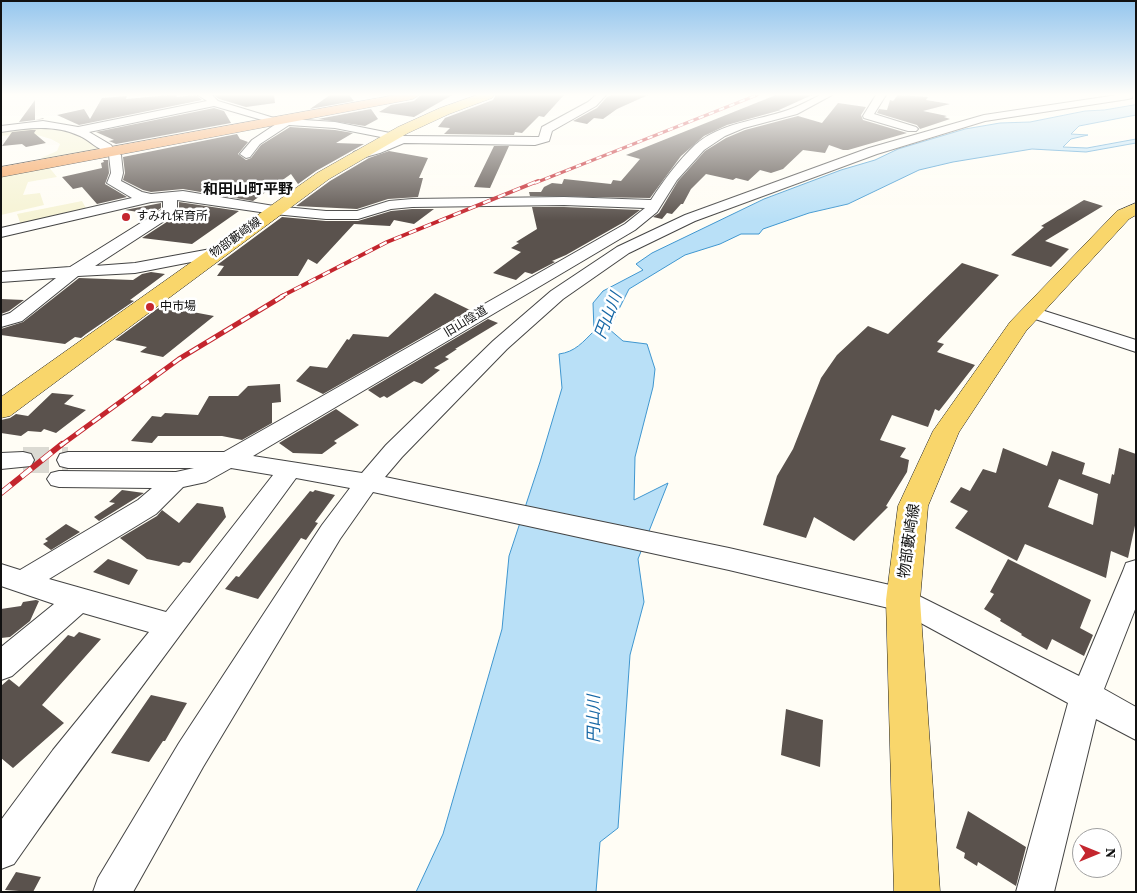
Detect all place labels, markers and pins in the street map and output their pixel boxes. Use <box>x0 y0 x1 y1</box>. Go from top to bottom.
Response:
place label: すみれ保育所 <box>136 210 208 224</box>
marker: すみれ保育所 <box>120 211 132 223</box>
place label: 中市場 <box>160 300 196 314</box>
marker: 中市場 <box>144 301 156 313</box>

